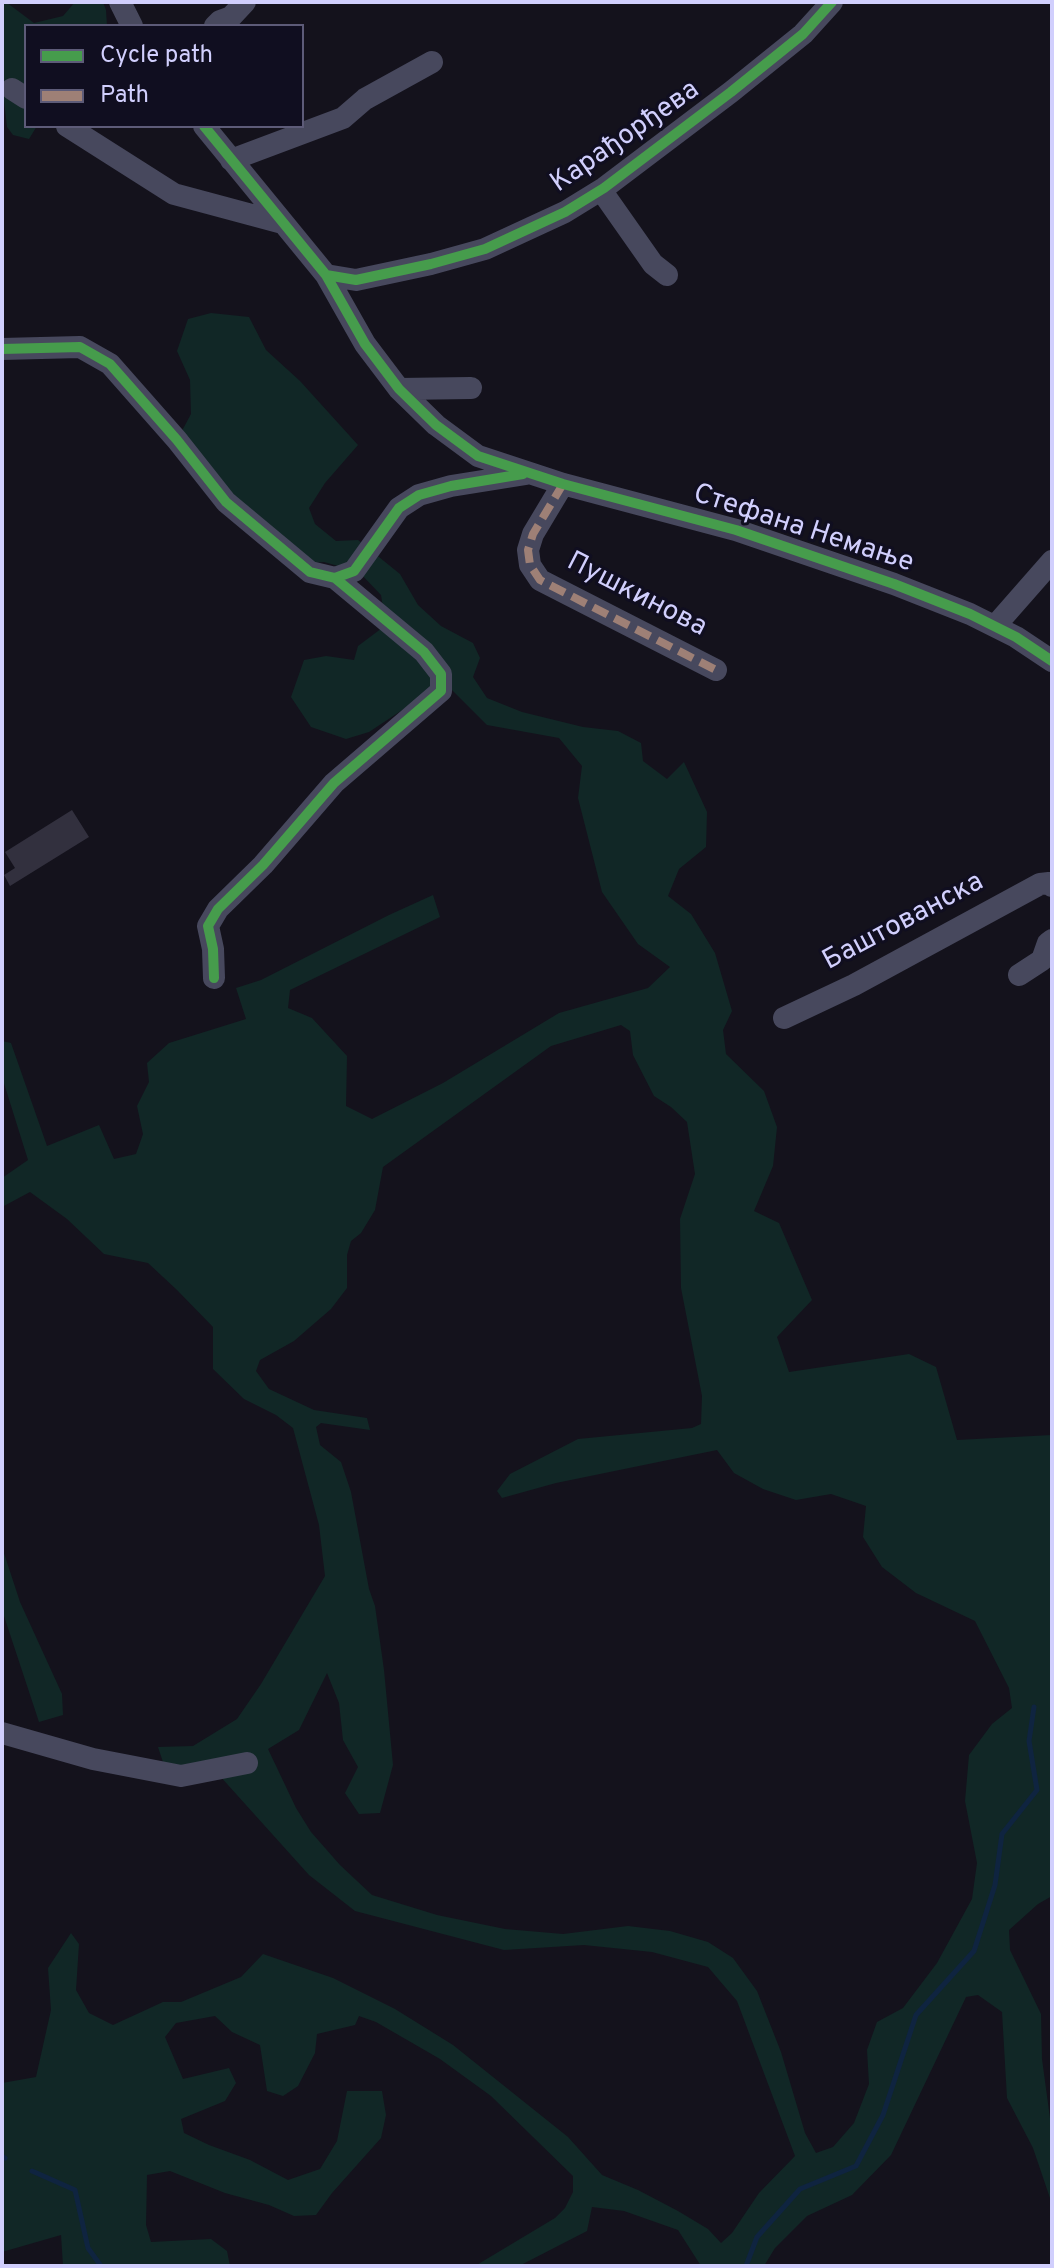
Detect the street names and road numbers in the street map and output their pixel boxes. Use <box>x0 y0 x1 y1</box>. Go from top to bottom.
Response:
street label: Карађорђева <box>545 74 707 202</box>
street label: Стефана Немање <box>688 478 918 582</box>
street label: Пушкинова <box>560 546 712 646</box>
street label: Баштованска <box>818 867 990 979</box>

